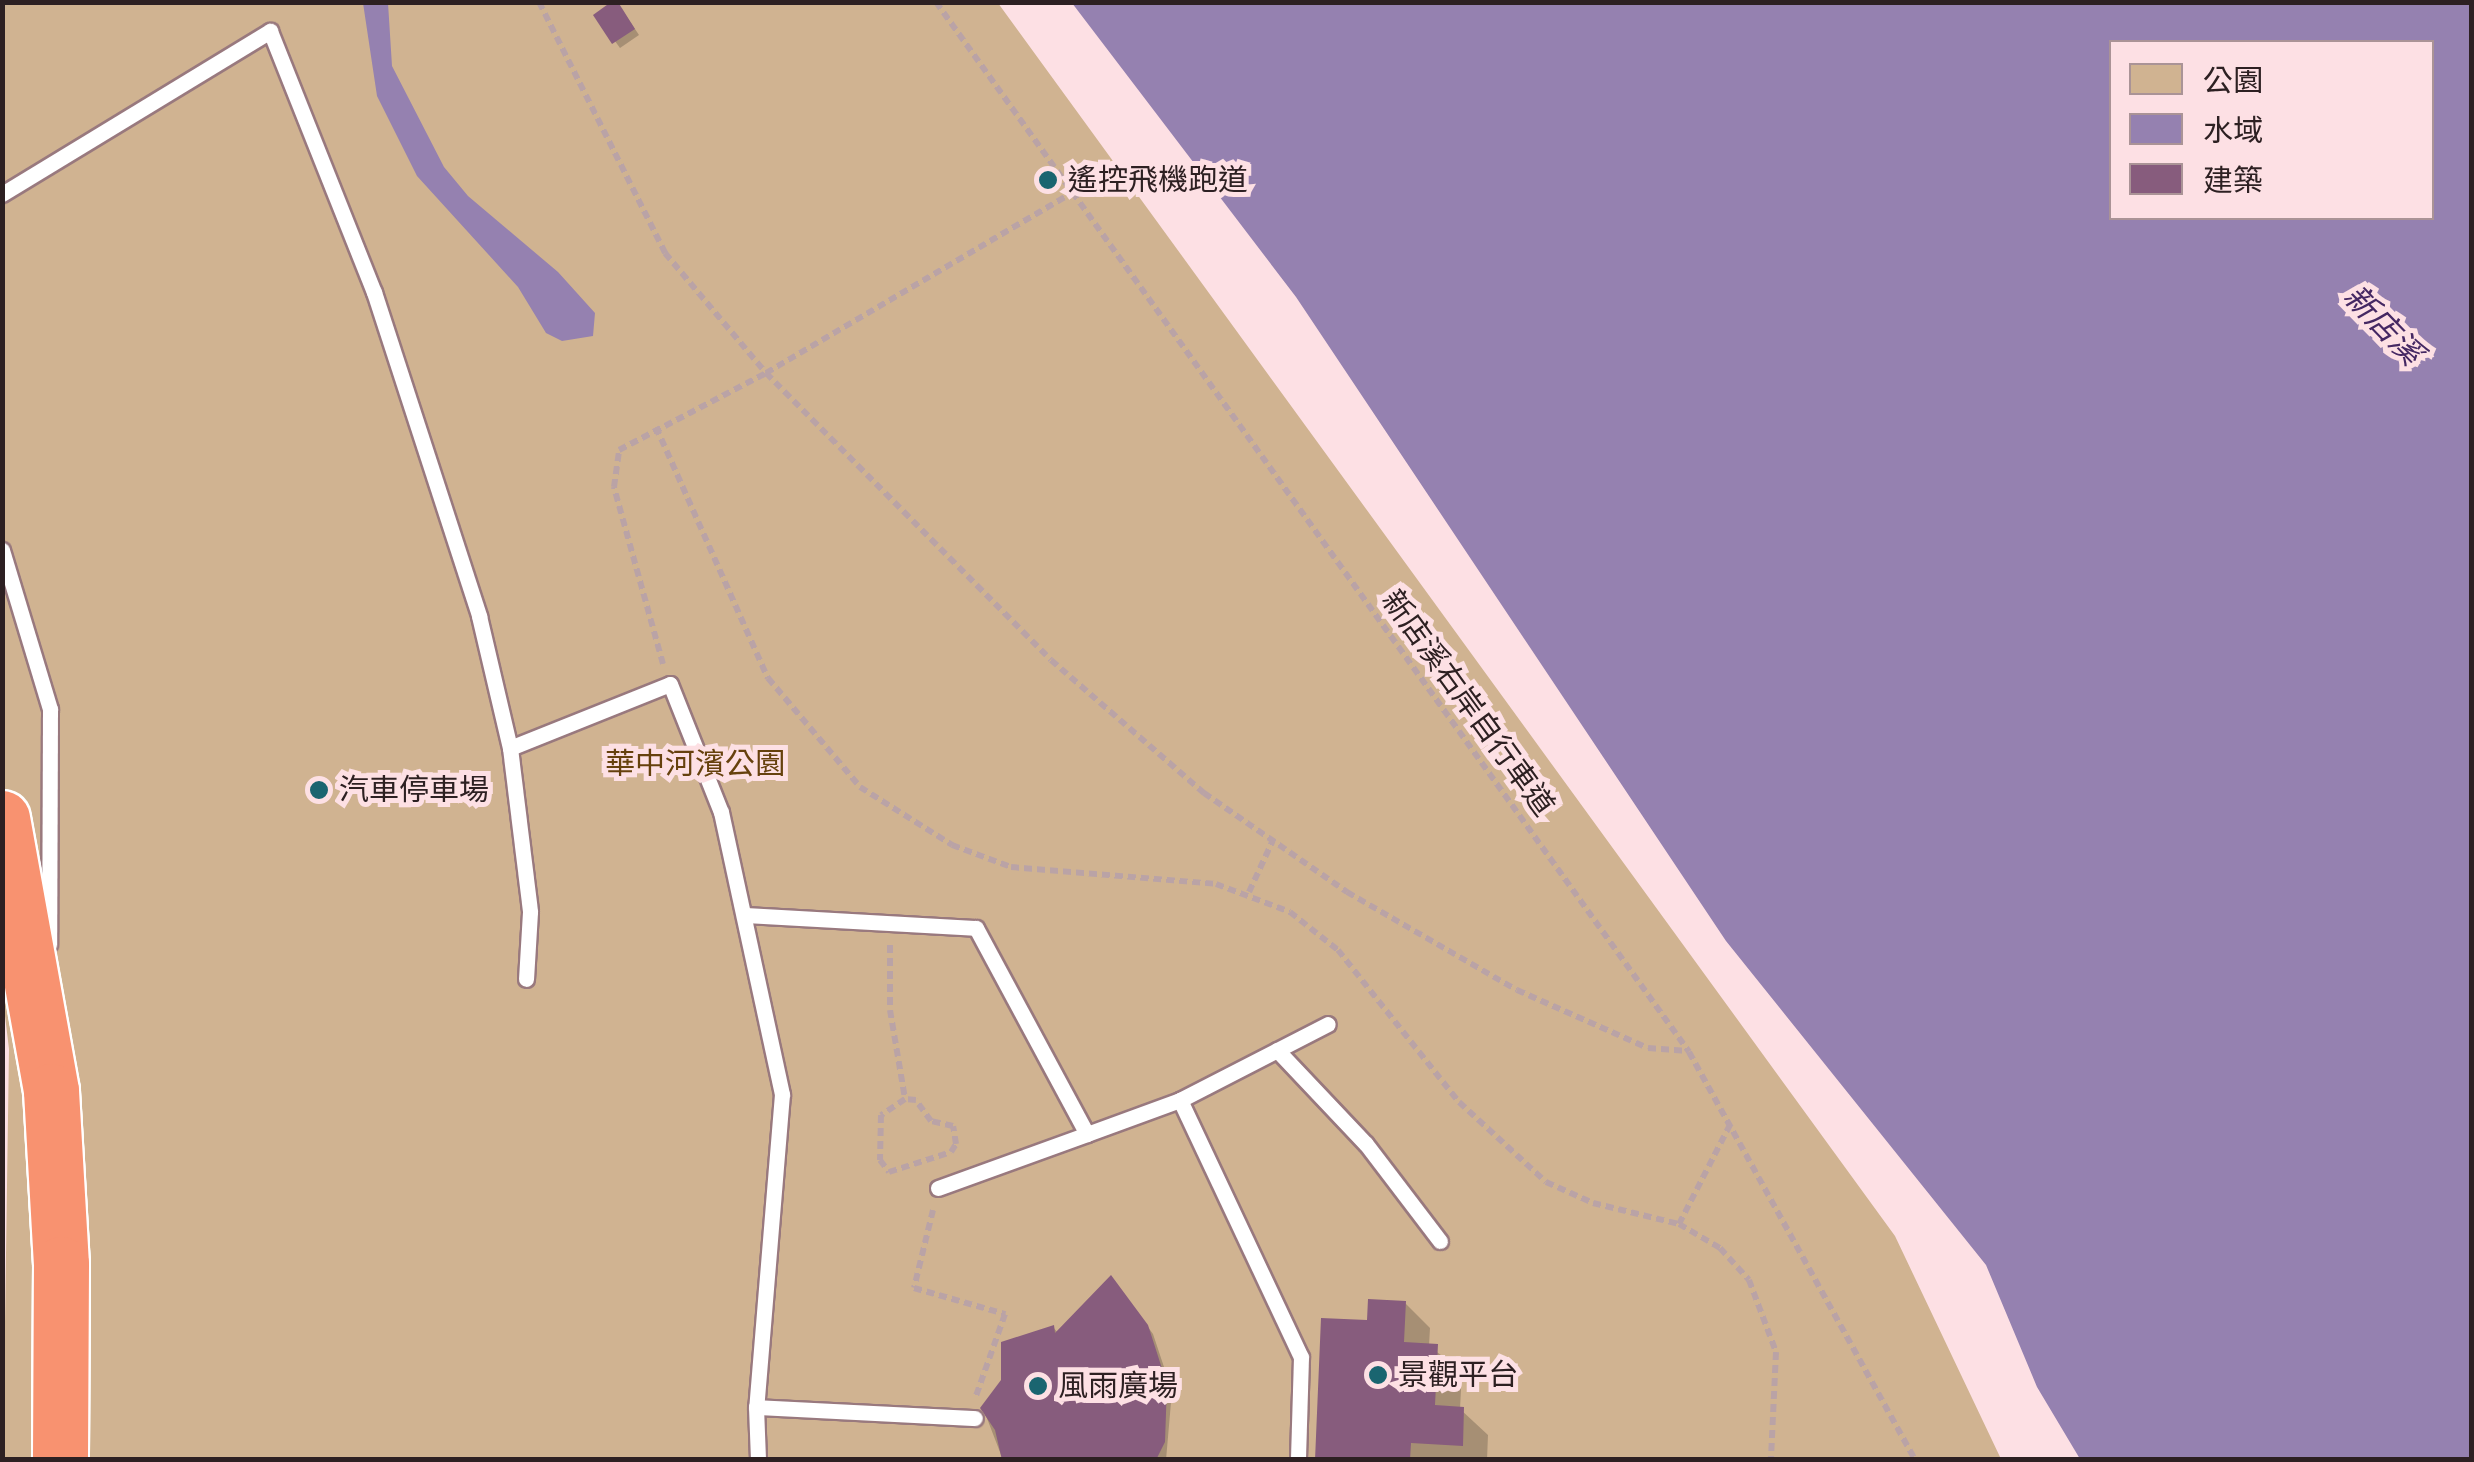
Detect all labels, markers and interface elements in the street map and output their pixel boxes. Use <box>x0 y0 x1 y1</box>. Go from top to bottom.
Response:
legend <box>2109 40 2434 220</box>
text: 公園 <box>2203 59 2263 102</box>
text: 水域 <box>2203 109 2263 152</box>
text: 建築 <box>2203 159 2263 202</box>
place label: 遙控飛機跑道 <box>1068 162 1248 198</box>
marker: 遙控飛機跑道 <box>1037 169 1059 191</box>
water label: 新店溪 <box>2336 277 2430 373</box>
street label: 新店溪右岸自行車道 <box>1374 583 1562 823</box>
park label: 華中河濱公園 <box>605 746 785 782</box>
place label: 汽車停車場 <box>339 772 489 808</box>
marker: 汽車停車場 <box>308 779 330 801</box>
place label: 景觀平台 <box>1398 1357 1518 1393</box>
marker: 景觀平台 <box>1367 1364 1389 1386</box>
place label: 風雨廣場 <box>1058 1368 1178 1404</box>
marker: 風雨廣場 <box>1027 1375 1049 1397</box>

